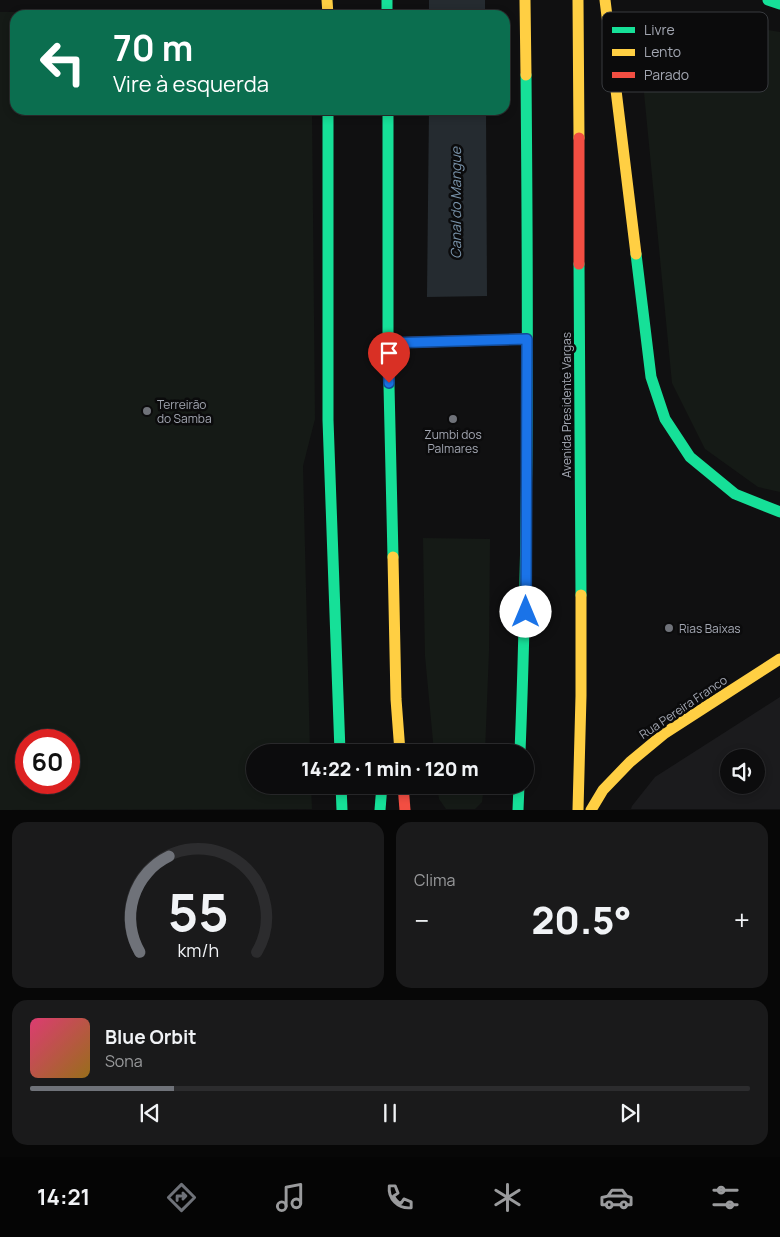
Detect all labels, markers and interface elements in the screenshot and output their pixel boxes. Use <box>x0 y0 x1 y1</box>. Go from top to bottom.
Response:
legend <box>602 12 768 92</box>
text: Livre <box>644 20 675 39</box>
text: 70 m <box>113 24 193 72</box>
icon: left <box>30 30 95 95</box>
text: Lento <box>644 42 681 61</box>
text: Parado <box>644 65 689 84</box>
text: Vire à esquerda <box>113 69 269 99</box>
water label: Canal do Mangue <box>446 146 465 259</box>
pin <box>368 332 410 383</box>
street label: Avenida Presidente Vargas <box>558 332 575 478</box>
icon: arrive <box>375 339 403 367</box>
place label: Terreirão do Samba <box>157 396 212 427</box>
marker: Terreirão do Samba <box>141 405 153 417</box>
marker: Zumbi dos Palmares <box>447 413 459 425</box>
place label: Zumbi dos Palmares <box>424 426 482 457</box>
position arrow <box>499 585 551 637</box>
place label: Rias Baixas <box>679 620 741 637</box>
marker: Rias Baixas <box>663 622 675 634</box>
street label: Rua Pereira Franco <box>636 671 730 743</box>
speed limit sign: 60 <box>15 729 80 794</box>
map controls <box>720 749 765 794</box>
button: sound <box>720 749 765 794</box>
text: 14:22 · 1 min · 120 m <box>301 756 479 782</box>
text: Clima <box>414 869 455 891</box>
text: 55 <box>168 876 228 947</box>
text: 20.5° <box>531 893 632 945</box>
text: − <box>414 901 429 939</box>
text: + <box>734 901 750 939</box>
text: km/h <box>177 938 219 962</box>
text: Blue Orbit <box>105 1024 197 1050</box>
text: Sona <box>105 1050 143 1072</box>
icon: previous <box>136 1099 164 1127</box>
icon: pause <box>376 1099 404 1127</box>
icon: next <box>616 1099 644 1127</box>
icon: directions <box>164 1180 199 1215</box>
icon: music <box>273 1180 308 1215</box>
icon: phone <box>382 1180 417 1215</box>
icon: climate <box>490 1180 525 1215</box>
icon: car <box>599 1180 634 1215</box>
icon: filters <box>708 1180 743 1215</box>
text: 14:21 <box>37 1182 90 1212</box>

